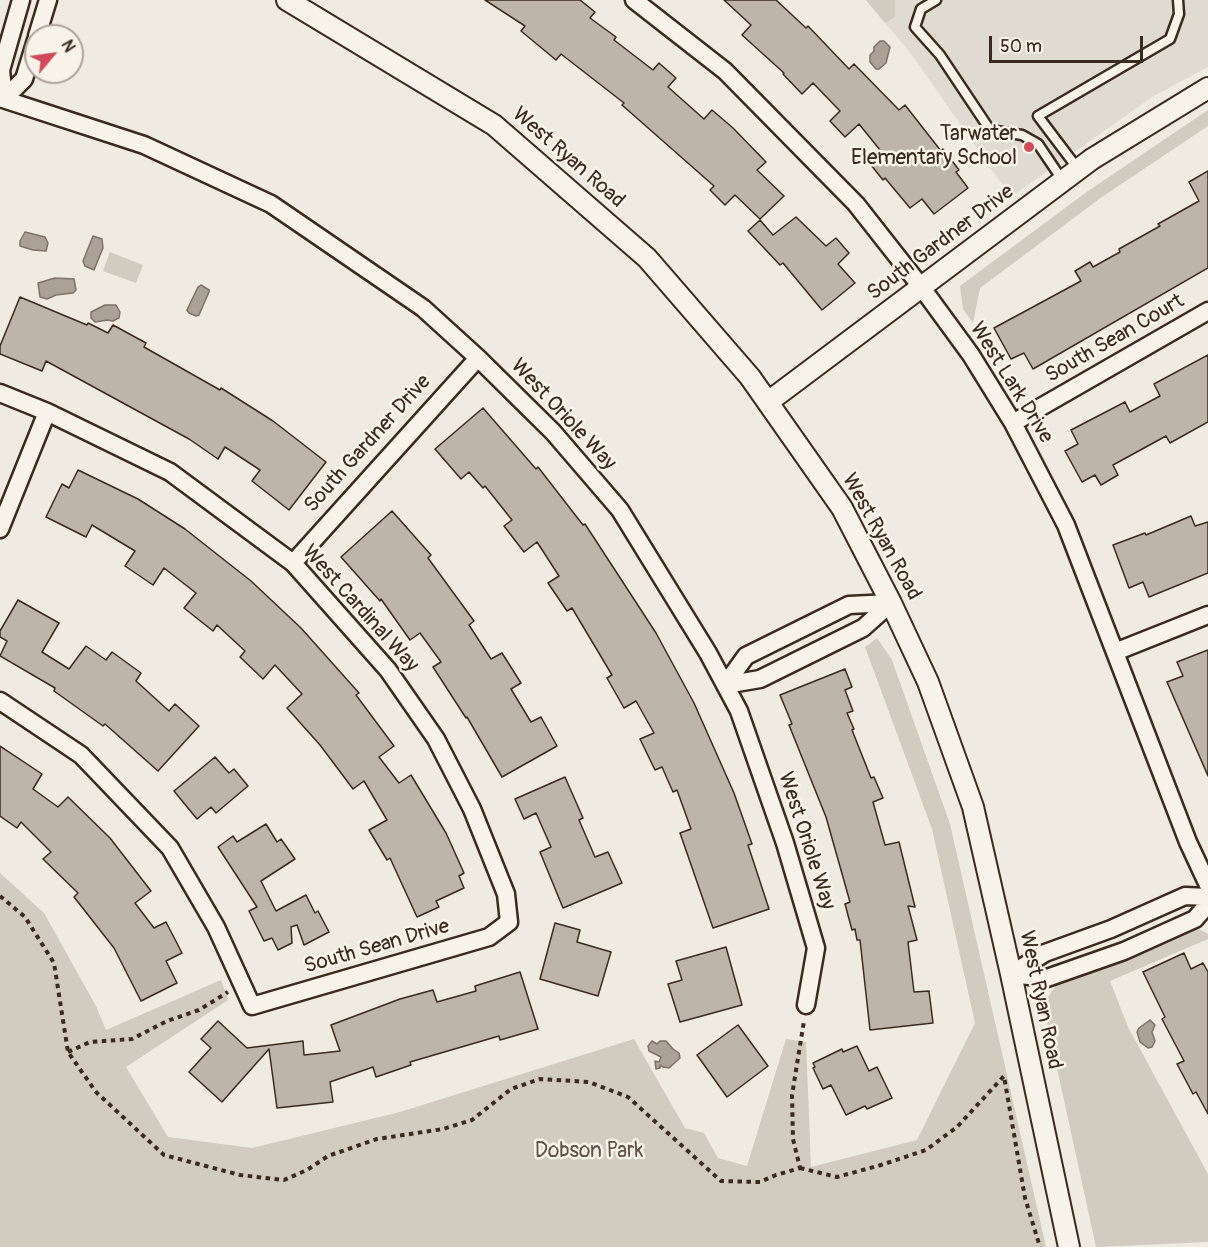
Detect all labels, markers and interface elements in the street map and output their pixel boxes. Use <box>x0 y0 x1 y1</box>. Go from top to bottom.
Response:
north arrow <box>24 24 84 84</box>
scale bar <box>992 24 1146 62</box>
text: 50 m <box>1000 35 1042 58</box>
text: N <box>57 37 79 56</box>
street label: West Ryan Road <box>507 102 629 214</box>
place label: Tarwater Elementary School <box>851 122 1017 172</box>
marker: Tarwater Elementary School <box>1022 140 1036 154</box>
street label: South Gardner Drive <box>863 180 1019 306</box>
street label: South Sean Court <box>1041 289 1189 389</box>
street label: West Lark Drive <box>964 318 1058 448</box>
street label: West Oriole Way <box>505 354 621 476</box>
street label: South Gardner Drive <box>299 370 437 518</box>
street label: West Ryan Road <box>836 469 926 605</box>
street label: West Cardinal Way <box>296 540 424 678</box>
street label: West Oriole Way <box>772 769 840 913</box>
street label: South Sean Drive <box>301 914 453 980</box>
street label: West Ryan Road <box>1013 928 1067 1072</box>
park label: Dobson Park <box>535 1139 643 1165</box>

